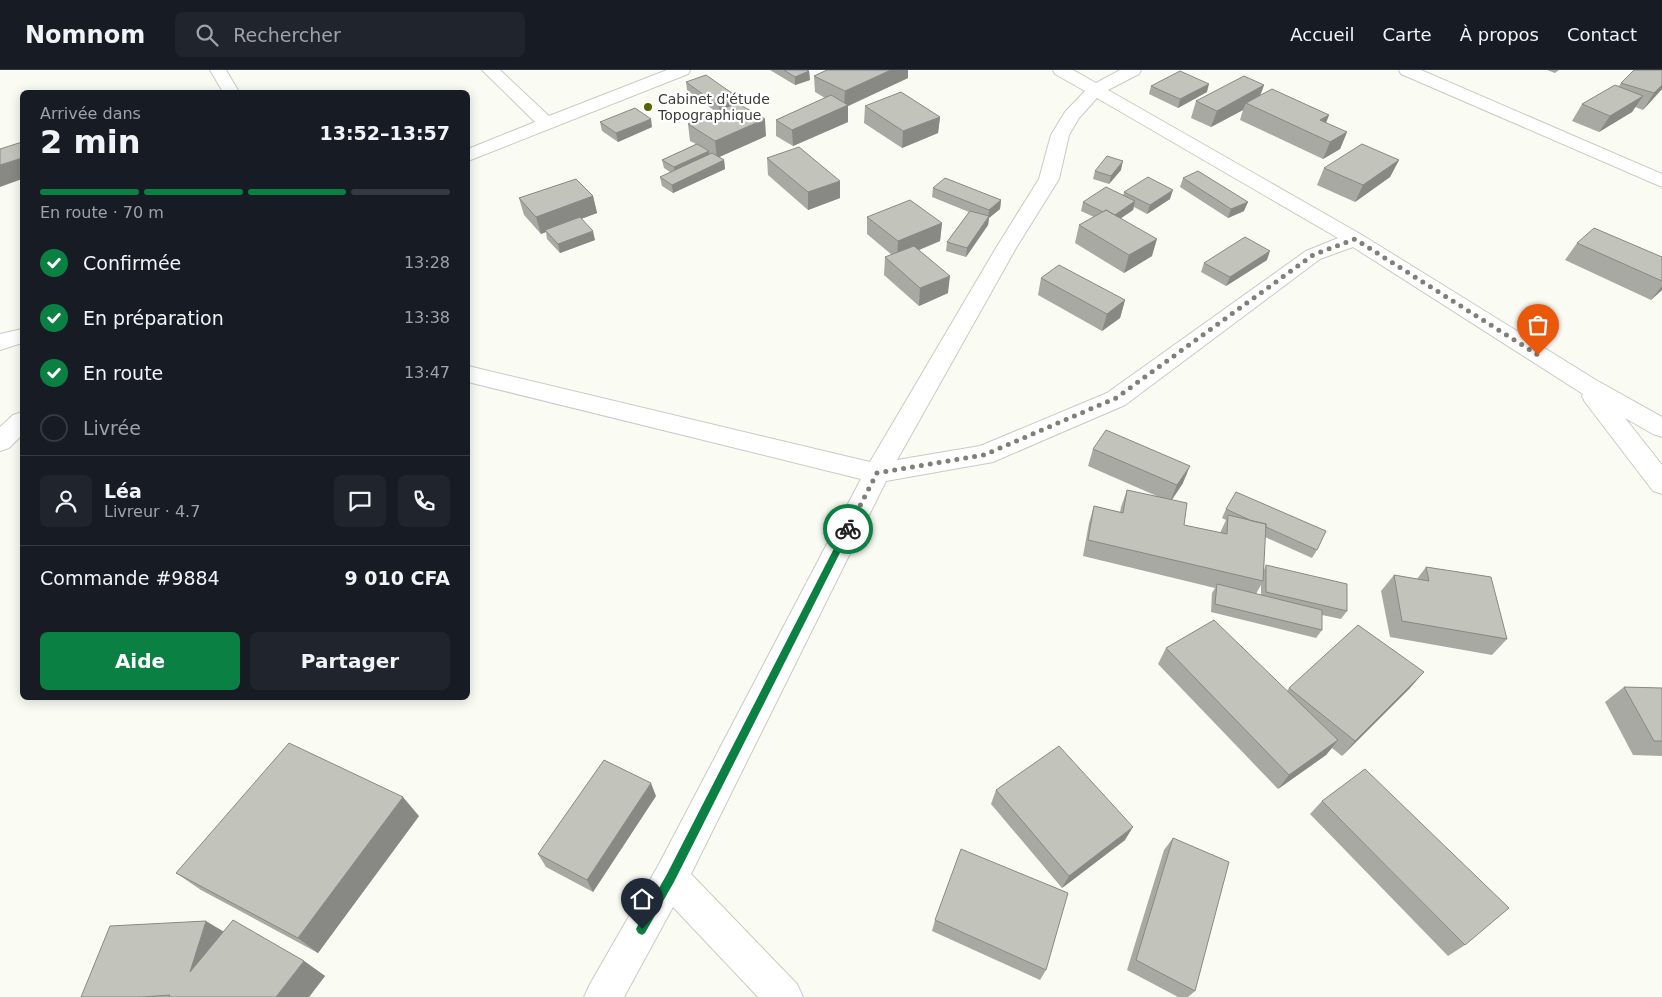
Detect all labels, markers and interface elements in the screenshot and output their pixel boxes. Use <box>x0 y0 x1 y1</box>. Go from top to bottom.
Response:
search box <box>175 12 525 57</box>
text: Nomnom <box>25 21 145 49</box>
icon: search <box>193 21 221 49</box>
text: Rechercher <box>233 24 341 46</box>
text: Accueil <box>1290 24 1355 45</box>
text: Carte <box>1383 24 1432 45</box>
text: À propos <box>1460 24 1539 45</box>
text: Contact <box>1567 24 1637 45</box>
place label: Cabinet d'étude Topographique <box>657 91 770 123</box>
marker: Cabinet d'étude Topographique <box>642 101 654 113</box>
text: Arrivée dans <box>40 104 141 123</box>
text: 13:52–13:57 <box>320 122 450 144</box>
text: 2 min <box>40 123 141 161</box>
text: En route · 70 m <box>40 203 164 222</box>
icon: check <box>40 249 68 277</box>
text: Confirmée <box>83 252 181 274</box>
text: 13:28 <box>404 253 450 272</box>
icon: check <box>40 304 68 332</box>
pin <box>1517 304 1559 355</box>
text: En préparation <box>83 307 224 329</box>
text: 13:38 <box>404 308 450 327</box>
icon: bag <box>1524 311 1552 339</box>
icon: check <box>40 359 68 387</box>
text: En route <box>83 362 163 384</box>
text: 13:47 <box>404 363 450 382</box>
text: Livrée <box>83 417 141 439</box>
button: person <box>40 475 92 527</box>
button: chat <box>334 475 386 527</box>
button: phone <box>398 475 450 527</box>
text: Léa <box>104 480 142 502</box>
text: Livreur · 4.7 <box>104 502 200 521</box>
courier <box>823 504 873 554</box>
icon: bike <box>834 515 862 543</box>
text: Commande #9884 <box>40 567 220 589</box>
text: 9 010 CFA <box>344 567 450 589</box>
button: Aide <box>40 632 240 690</box>
button: Partager <box>250 632 450 690</box>
pin <box>621 878 663 929</box>
icon: home <box>628 885 656 913</box>

